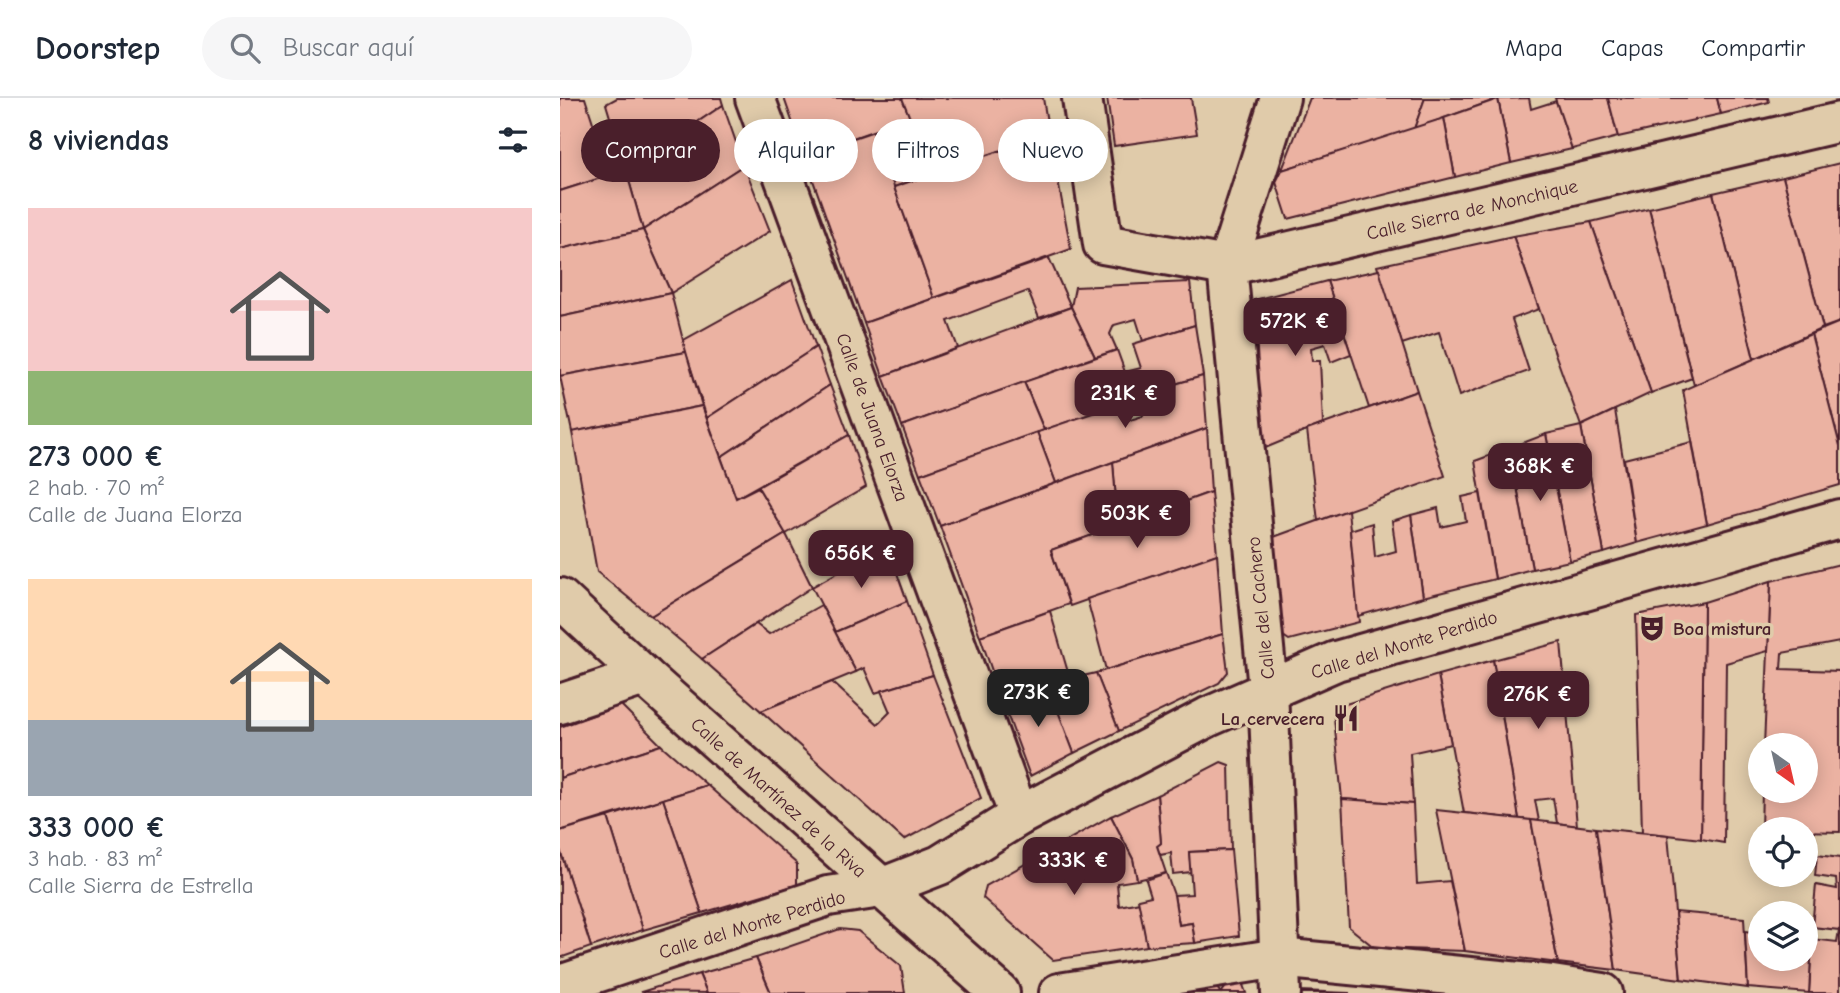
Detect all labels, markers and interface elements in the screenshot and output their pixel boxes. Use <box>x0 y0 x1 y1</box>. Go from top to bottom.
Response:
search box <box>202 17 692 80</box>
text: Doorstep <box>35 29 160 67</box>
icon: search <box>226 29 264 67</box>
text: Buscar aquí <box>282 33 414 63</box>
text: Mapa <box>1505 34 1563 62</box>
text: Capas <box>1601 34 1663 62</box>
text: Compartir <box>1701 34 1805 62</box>
chip: Comprar <box>581 119 720 182</box>
chip: Alquilar <box>734 119 858 182</box>
chip: Filtros <box>872 119 984 182</box>
chip: Nuevo <box>998 119 1108 182</box>
icon: filters <box>494 121 532 159</box>
text: 8 viviendas <box>28 123 169 158</box>
street label: Calle Sierra de Monchique <box>1365 175 1580 245</box>
icon: home <box>217 253 343 379</box>
pin: 572K € <box>1238 299 1352 358</box>
text: 572K € <box>1259 307 1331 334</box>
street label: Calle de Juana Elorza <box>831 330 913 504</box>
pin: 231K € <box>1068 370 1182 430</box>
text: 231K € <box>1091 379 1159 406</box>
text: 273 000 € <box>28 439 164 474</box>
pin: 368K € <box>1483 444 1597 503</box>
text: 368K € <box>1504 452 1576 479</box>
text: 2 hab. · 70 m² <box>28 474 164 501</box>
pin: 503K € <box>1080 490 1194 550</box>
text: 503K € <box>1100 499 1174 526</box>
text: Calle de Juana Elorza <box>28 501 243 528</box>
pin: 656K € <box>804 531 918 590</box>
street label: Calle del Cachero <box>1243 535 1279 680</box>
text: 656K € <box>824 539 898 566</box>
street label: Calle del Monte Perdido <box>1308 606 1500 684</box>
theatre icon: Boa mistura <box>1637 613 1667 643</box>
place label: Boa mistura <box>1673 618 1771 640</box>
icon: home <box>217 624 343 750</box>
pin: 273K € <box>981 670 1095 729</box>
pin: 276K € <box>1481 672 1595 731</box>
text: 273K € <box>1003 678 1073 705</box>
text: 276K € <box>1503 680 1573 707</box>
restaurant icon: La cervecera <box>1331 703 1361 733</box>
place label: La cervecera <box>1221 708 1325 730</box>
street label: Calle de Martínez de la Riva <box>686 713 871 882</box>
north arrow <box>1748 733 1818 803</box>
map controls <box>1748 733 1818 971</box>
text: 333 000 € <box>28 810 166 845</box>
button: locate <box>1748 817 1818 887</box>
pin: 333K € <box>1017 838 1131 897</box>
text: 3 hab. · 83 m² <box>28 845 162 872</box>
text: 333K € <box>1038 846 1110 873</box>
text: Calle Sierra de Estrella <box>28 872 254 899</box>
street label: Calle del Monte Perdido <box>656 886 848 964</box>
button: layers <box>1748 901 1818 971</box>

